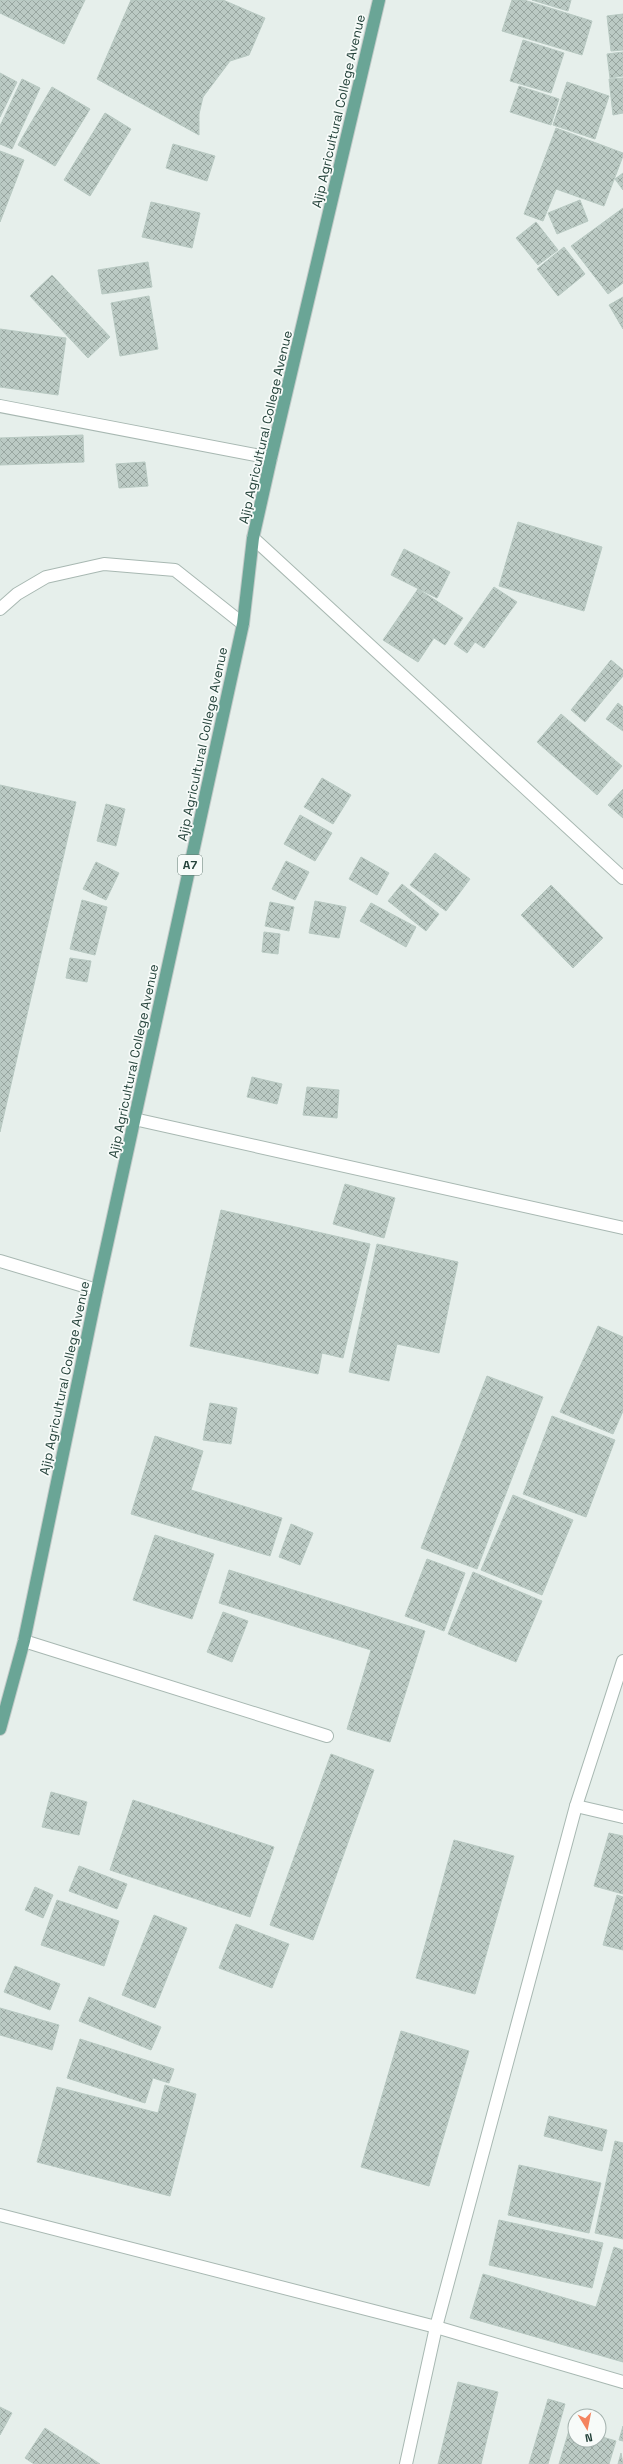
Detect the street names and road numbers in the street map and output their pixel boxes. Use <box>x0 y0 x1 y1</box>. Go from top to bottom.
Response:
street label: Ajip Agricultural College Avenue <box>308 13 369 209</box>
street label: Ajip Agricultural College Avenue <box>235 329 296 525</box>
street label: Ajip Agricultural College Avenue <box>174 646 231 843</box>
road number: A7 <box>178 855 202 875</box>
street label: Ajip Agricultural College Avenue <box>105 963 162 1160</box>
street label: Ajip Agricultural College Avenue <box>36 1280 93 1477</box>

